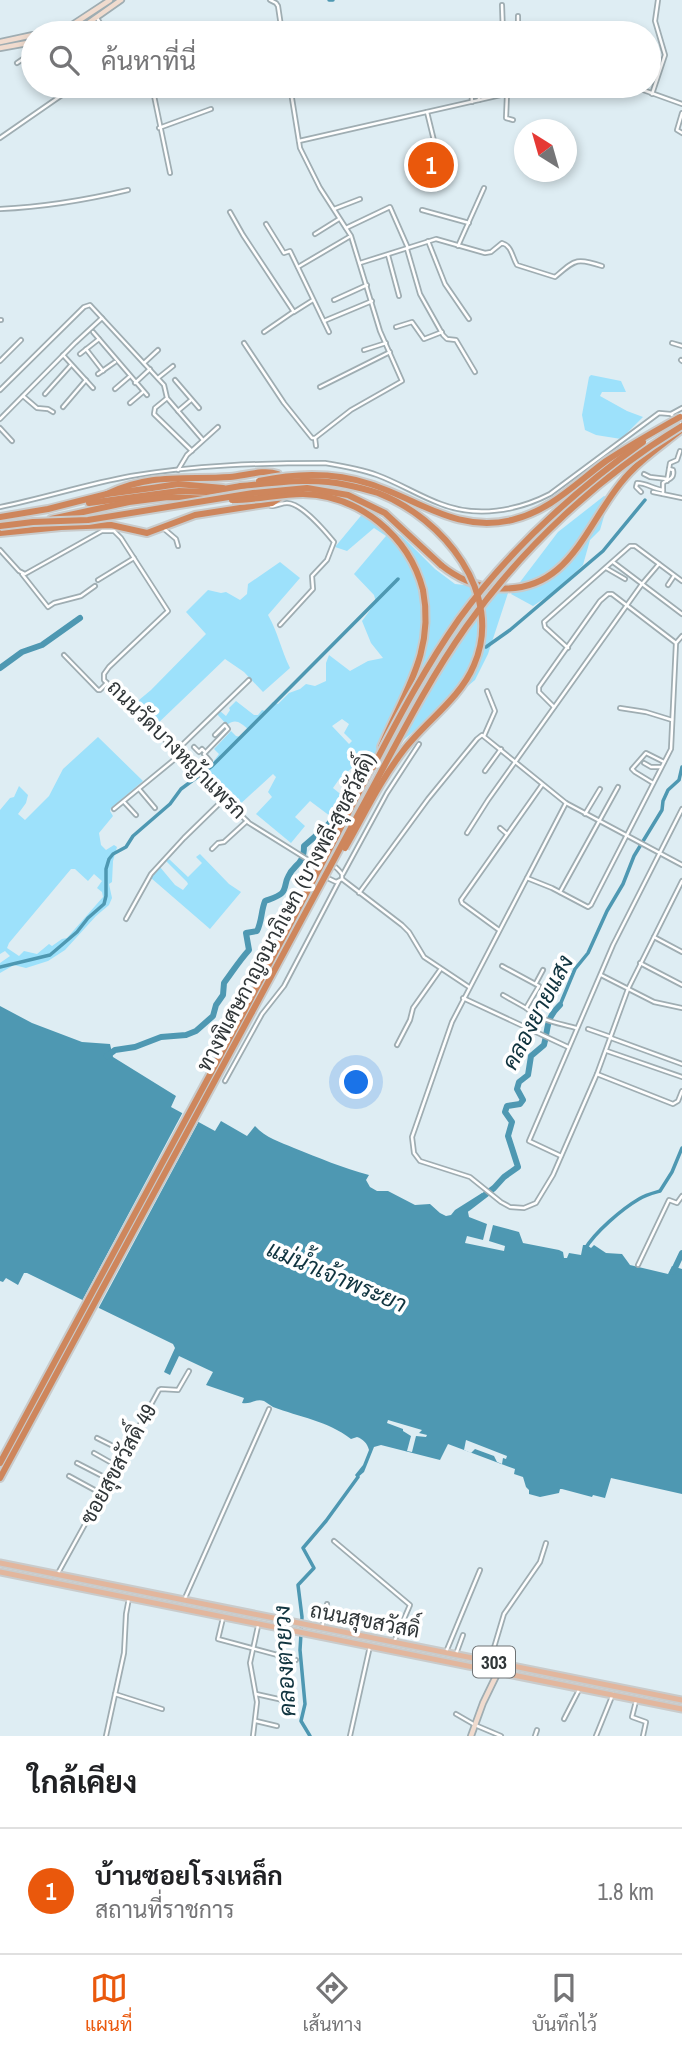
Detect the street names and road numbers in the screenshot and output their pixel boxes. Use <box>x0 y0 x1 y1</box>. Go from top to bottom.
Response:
street label: ถนนวัดบางหญ้าแพรก <box>101 673 253 825</box>
street label: ทางพิเศษกาญจนาภิเษก (บางพลี-สุขสวัสดิ์) <box>185 745 383 1077</box>
street label: ซอยสุขสวัสดิ์ 49 <box>69 1396 163 1529</box>
street label: ถนนสุขสวัสดิ์ <box>308 1590 423 1645</box>
road number: 303 <box>473 1646 515 1678</box>

